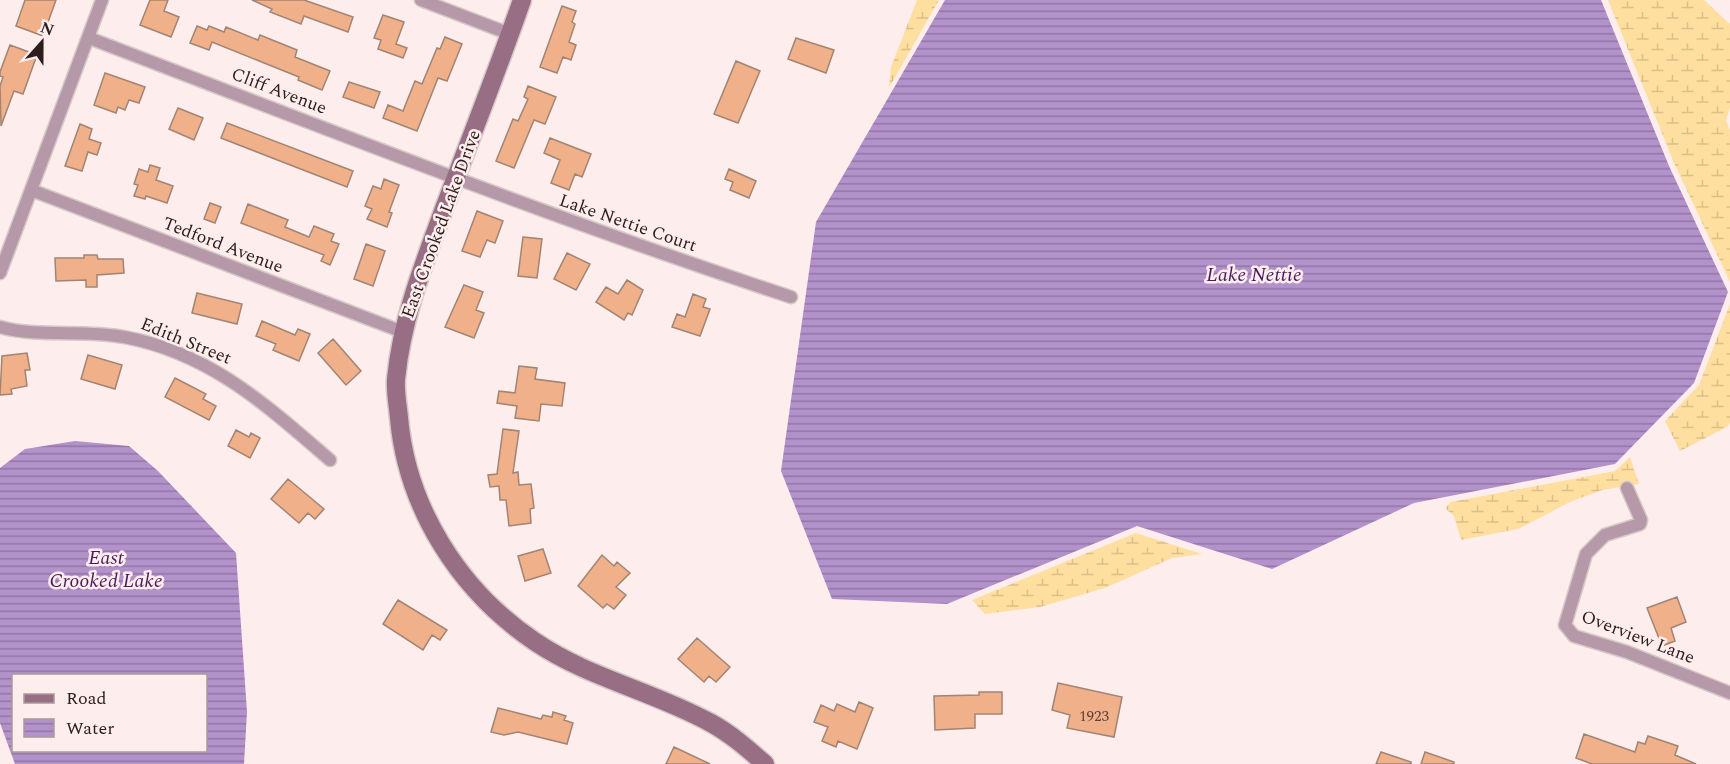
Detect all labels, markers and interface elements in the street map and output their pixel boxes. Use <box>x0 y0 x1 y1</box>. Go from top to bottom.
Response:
north arrow <box>12 12 72 72</box>
text: N <box>37 15 57 42</box>
street label: Cliff Avenue <box>227 60 331 122</box>
street label: East Crooked Lake Drive <box>394 126 488 322</box>
street label: Lake Nettie Court <box>555 187 701 259</box>
street label: Tedford Avenue <box>159 210 287 280</box>
water label: Lake Nettie <box>1206 260 1302 290</box>
street label: Edith Street <box>136 310 236 372</box>
water label: East Crooked Lake <box>49 543 163 596</box>
street label: Overview Lane <box>1577 603 1699 671</box>
legend <box>12 674 207 752</box>
text: Road <box>66 685 107 712</box>
house number: 1923 <box>1079 705 1109 728</box>
text: Water <box>66 715 114 742</box>

